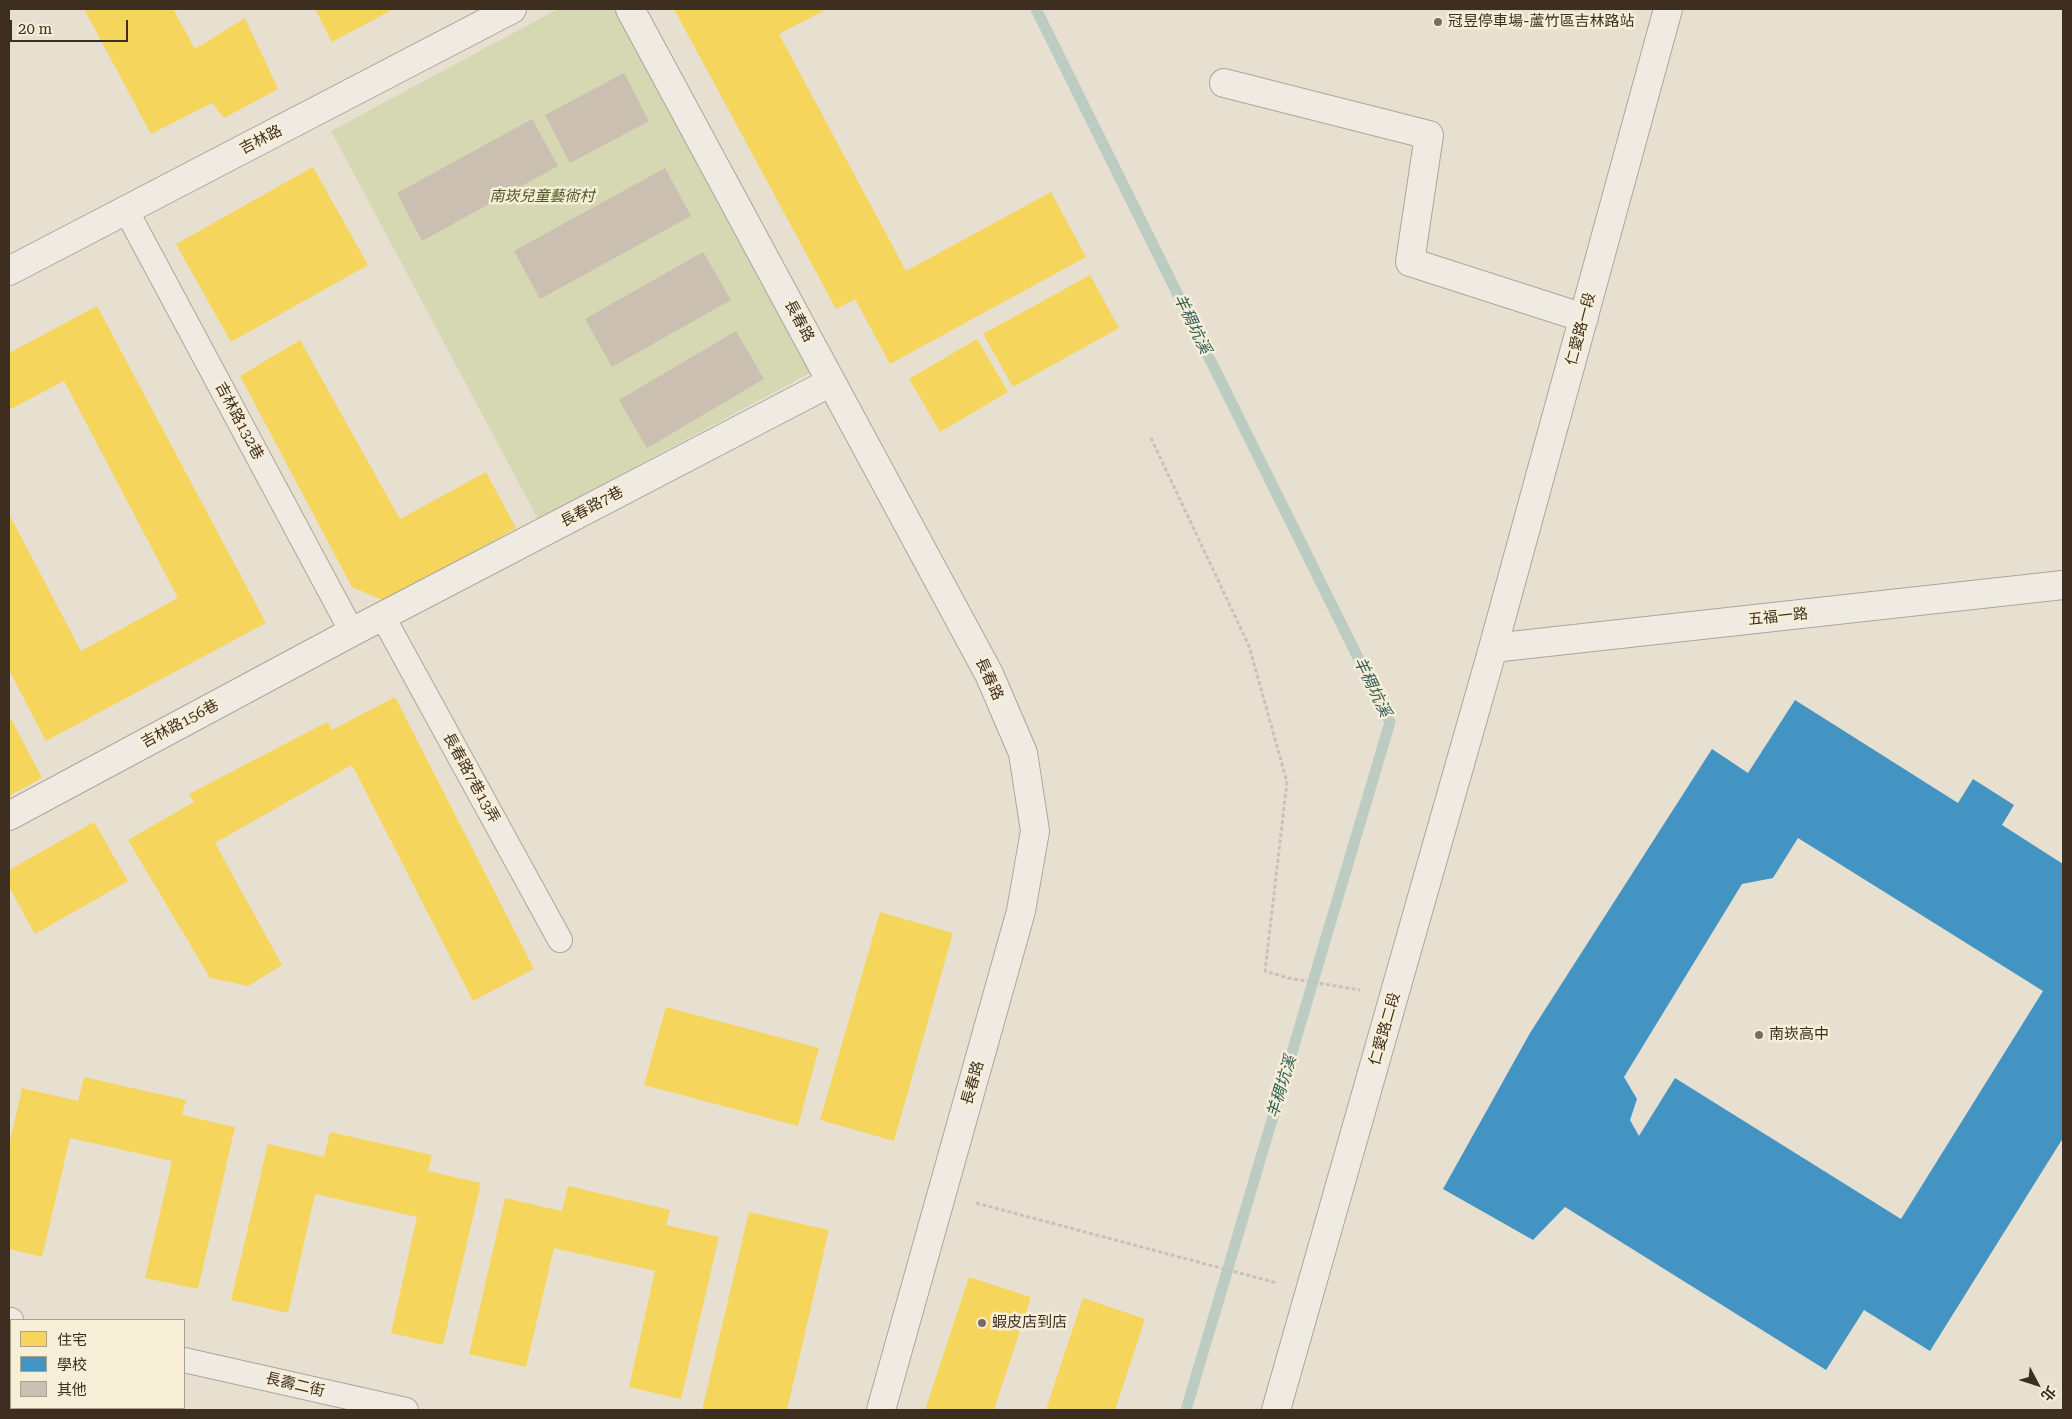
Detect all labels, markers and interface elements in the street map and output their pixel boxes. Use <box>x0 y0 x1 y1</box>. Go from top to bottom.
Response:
scale bar <box>12 10 130 42</box>
place label: 冠昱停車場-蘆竹區吉林路站 <box>1448 13 1635 31</box>
marker: 冠昱停車場-蘆竹區吉林路站 <box>1432 16 1444 28</box>
text: 20 m <box>18 20 52 38</box>
street label: 吉林路 <box>237 122 285 158</box>
park label: 南崁兒童藝術村 <box>490 188 594 206</box>
street label: 仁愛路一段 <box>1563 290 1599 368</box>
water label: 羊稠坑溪 <box>1169 291 1215 357</box>
street label: 長春路 <box>780 297 818 345</box>
street label: 吉林路132巷 <box>211 379 267 463</box>
street label: 長春路7巷 <box>558 483 626 531</box>
street label: 五福一路 <box>1747 605 1809 629</box>
water label: 羊稠坑溪 <box>1349 654 1395 720</box>
street label: 長春路 <box>971 655 1007 703</box>
street label: 吉林路156巷 <box>138 696 222 752</box>
street label: 長春路7巷13弄 <box>439 730 503 826</box>
street label: 仁愛路二段 <box>1366 990 1404 1068</box>
place label: 南崁高中 <box>1769 1026 1829 1044</box>
marker: 南崁高中 <box>1753 1029 1765 1041</box>
water label: 羊稠坑溪 <box>1263 1054 1301 1120</box>
street label: 長春路 <box>958 1059 988 1107</box>
place label: 蝦皮店到店 <box>992 1314 1067 1332</box>
marker: 蝦皮店到店 <box>976 1317 988 1329</box>
legend <box>10 1319 185 1409</box>
text: 住宅 <box>57 1331 87 1349</box>
text: 學校 <box>57 1356 87 1374</box>
north arrow <box>2012 1359 2062 1409</box>
street label: 長壽二街 <box>264 1369 326 1401</box>
text: 其他 <box>57 1381 87 1399</box>
text: 北 <box>2038 1383 2059 1404</box>

